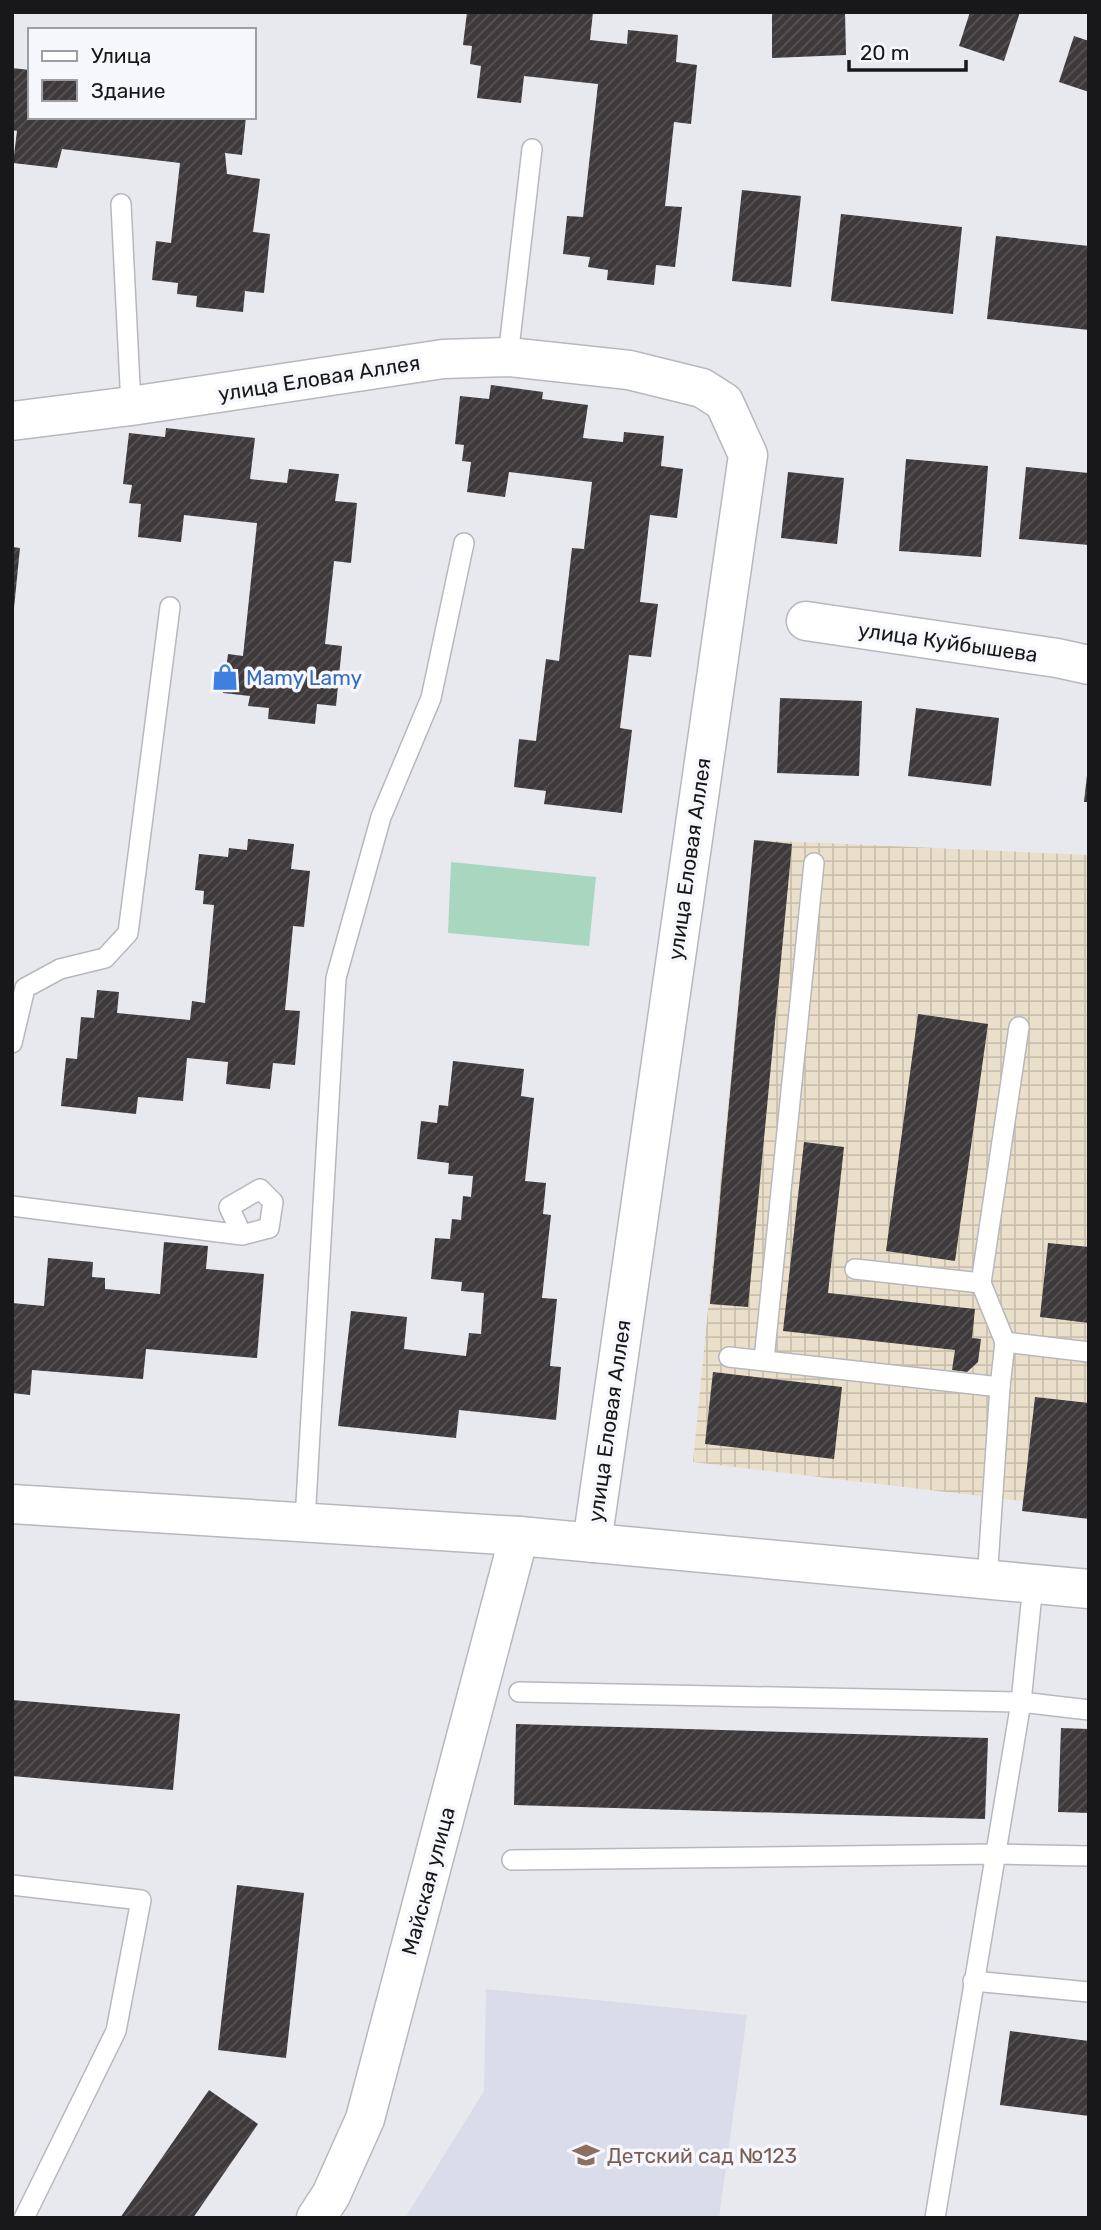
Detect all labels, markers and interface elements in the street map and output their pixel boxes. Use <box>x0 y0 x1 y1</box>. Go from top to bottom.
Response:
legend <box>28 28 256 119</box>
scale bar <box>849 28 966 72</box>
text: 20 m <box>860 40 909 65</box>
text: Улица <box>91 43 151 68</box>
text: Здание <box>91 78 166 103</box>
street label: улица Еловая Аллея <box>216 350 422 406</box>
street label: улица Куйбышева <box>857 617 1039 667</box>
shop icon: Mamy Lamy <box>210 662 240 692</box>
place label: Mamy Lamy <box>246 665 363 690</box>
street label: улица Еловая Аллея <box>662 756 716 962</box>
street label: улица Еловая Аллея <box>582 1318 636 1524</box>
street label: Майская улица <box>396 1804 460 1958</box>
school or university icon: Детский сад №123 <box>571 2140 601 2170</box>
place label: Детский сад №123 <box>607 2143 797 2168</box>

